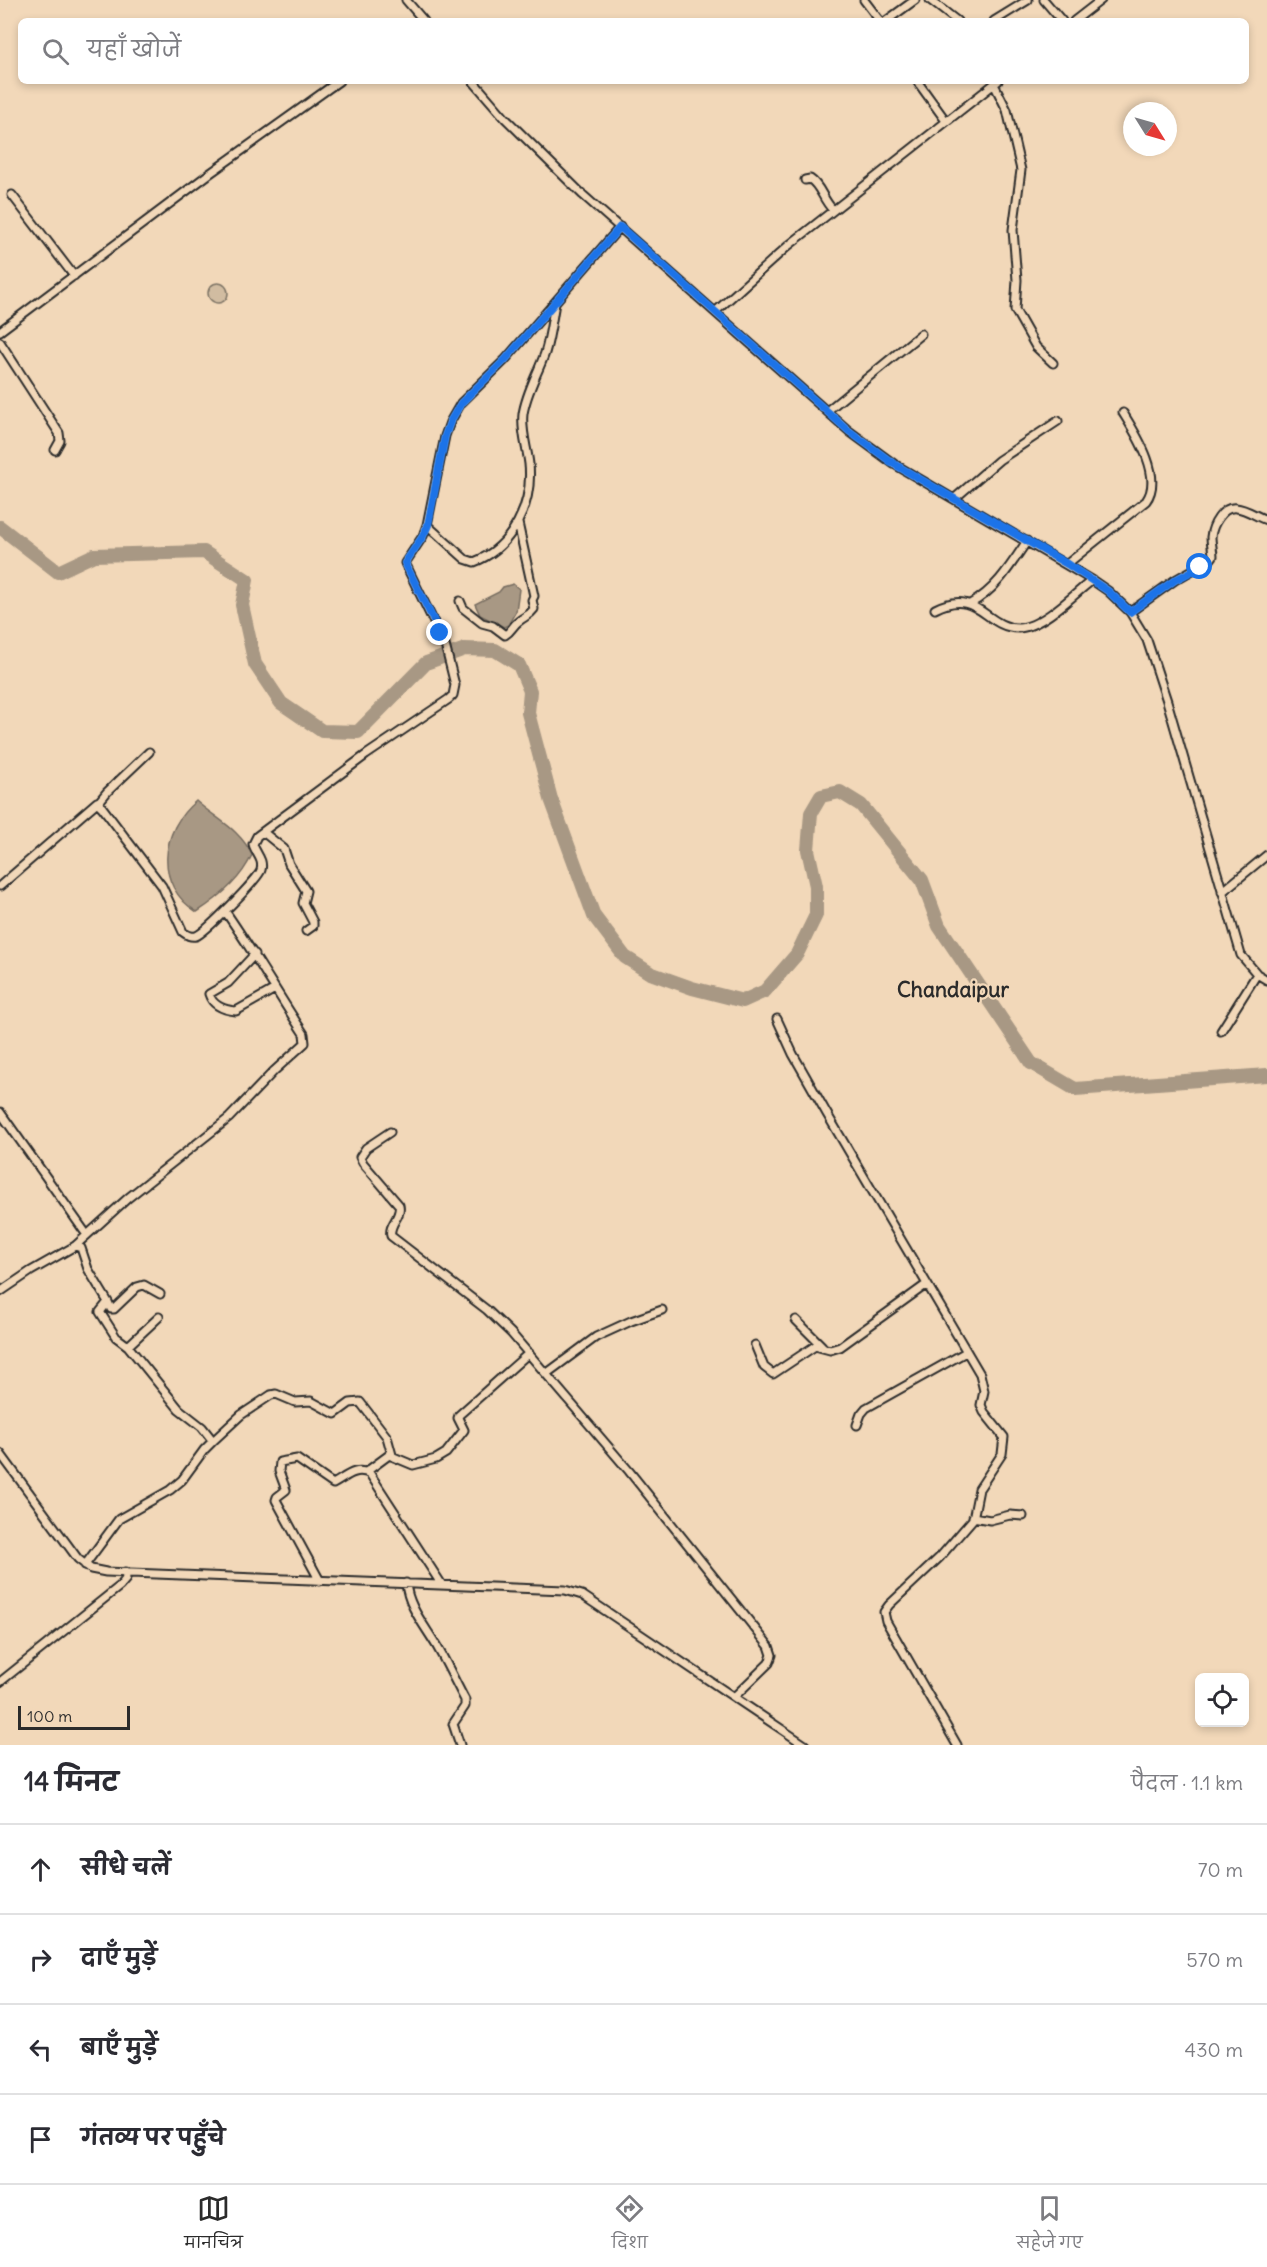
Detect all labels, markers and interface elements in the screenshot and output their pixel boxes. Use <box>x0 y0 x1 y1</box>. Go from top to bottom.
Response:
search box <box>18 18 1249 84</box>
icon: search <box>39 35 72 68</box>
text: यहाँ खोजें <box>87 35 181 63</box>
north arrow <box>1123 102 1177 156</box>
route start <box>1186 553 1212 579</box>
route end <box>426 619 452 645</box>
district label: Chandaipur <box>897 976 1009 1003</box>
map controls <box>1195 1673 1249 1727</box>
button: locate <box>1195 1673 1249 1727</box>
scale bar <box>18 1703 130 1730</box>
text: 100 m <box>27 1706 72 1726</box>
text: 14 मिनट <box>24 1765 119 1798</box>
text: पैदल · 1.1 km <box>1131 1770 1243 1795</box>
icon: ahead <box>24 1853 57 1886</box>
text: सीधे चलें <box>81 1853 171 1881</box>
text: 70 m <box>1198 1857 1243 1882</box>
icon: right <box>24 1943 57 1976</box>
text: दाएँ मुड़ें <box>81 1943 157 1971</box>
text: 570 m <box>1186 1947 1243 1972</box>
icon: left <box>24 2033 57 2066</box>
text: बाएँ मुड़ें <box>81 2033 158 2061</box>
text: 430 m <box>1185 2037 1243 2062</box>
icon: arrive <box>24 2123 57 2156</box>
text: गंतव्य पर पहुँचे <box>81 2123 225 2151</box>
tab: मानचित्र <box>184 2192 243 2260</box>
tab: दिशा <box>612 2192 648 2260</box>
tab: सहेजे गए <box>1017 2192 1083 2260</box>

